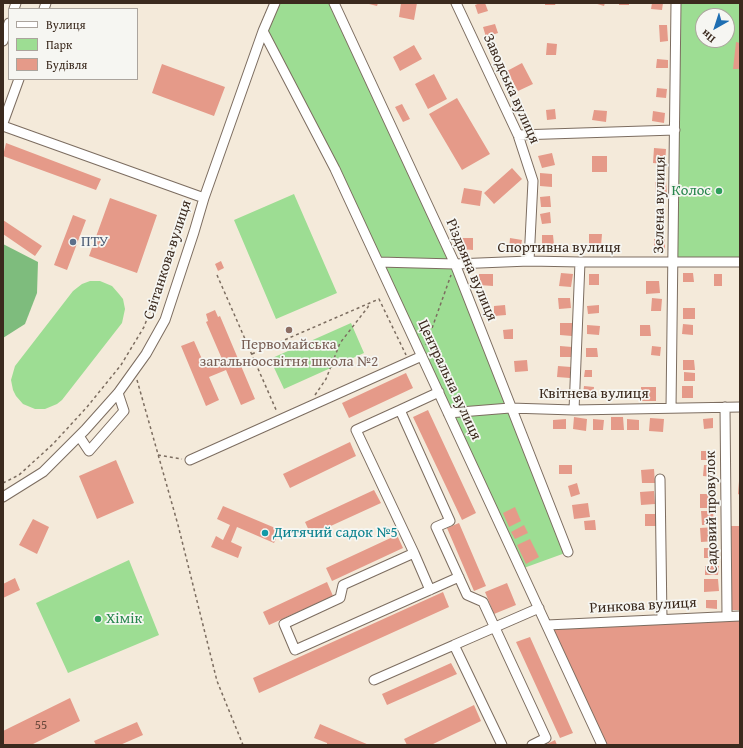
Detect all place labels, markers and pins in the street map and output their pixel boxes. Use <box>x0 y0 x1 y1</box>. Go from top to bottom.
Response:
place label: Колос <box>672 182 711 200</box>
marker: Колос <box>714 186 724 196</box>
place label: ПТУ <box>81 233 108 251</box>
marker: ПТУ <box>68 237 78 247</box>
marker: Первомайська загальноосвітня школа №2 <box>284 325 294 335</box>
place label: Первомайська загальноосвітня школа №2 <box>200 336 378 371</box>
place label: Дитячий садок №5 <box>273 524 398 542</box>
marker: Дитячий садок №5 <box>260 528 270 538</box>
place label: Хімік <box>106 610 142 628</box>
marker: Хімік <box>93 614 103 624</box>

